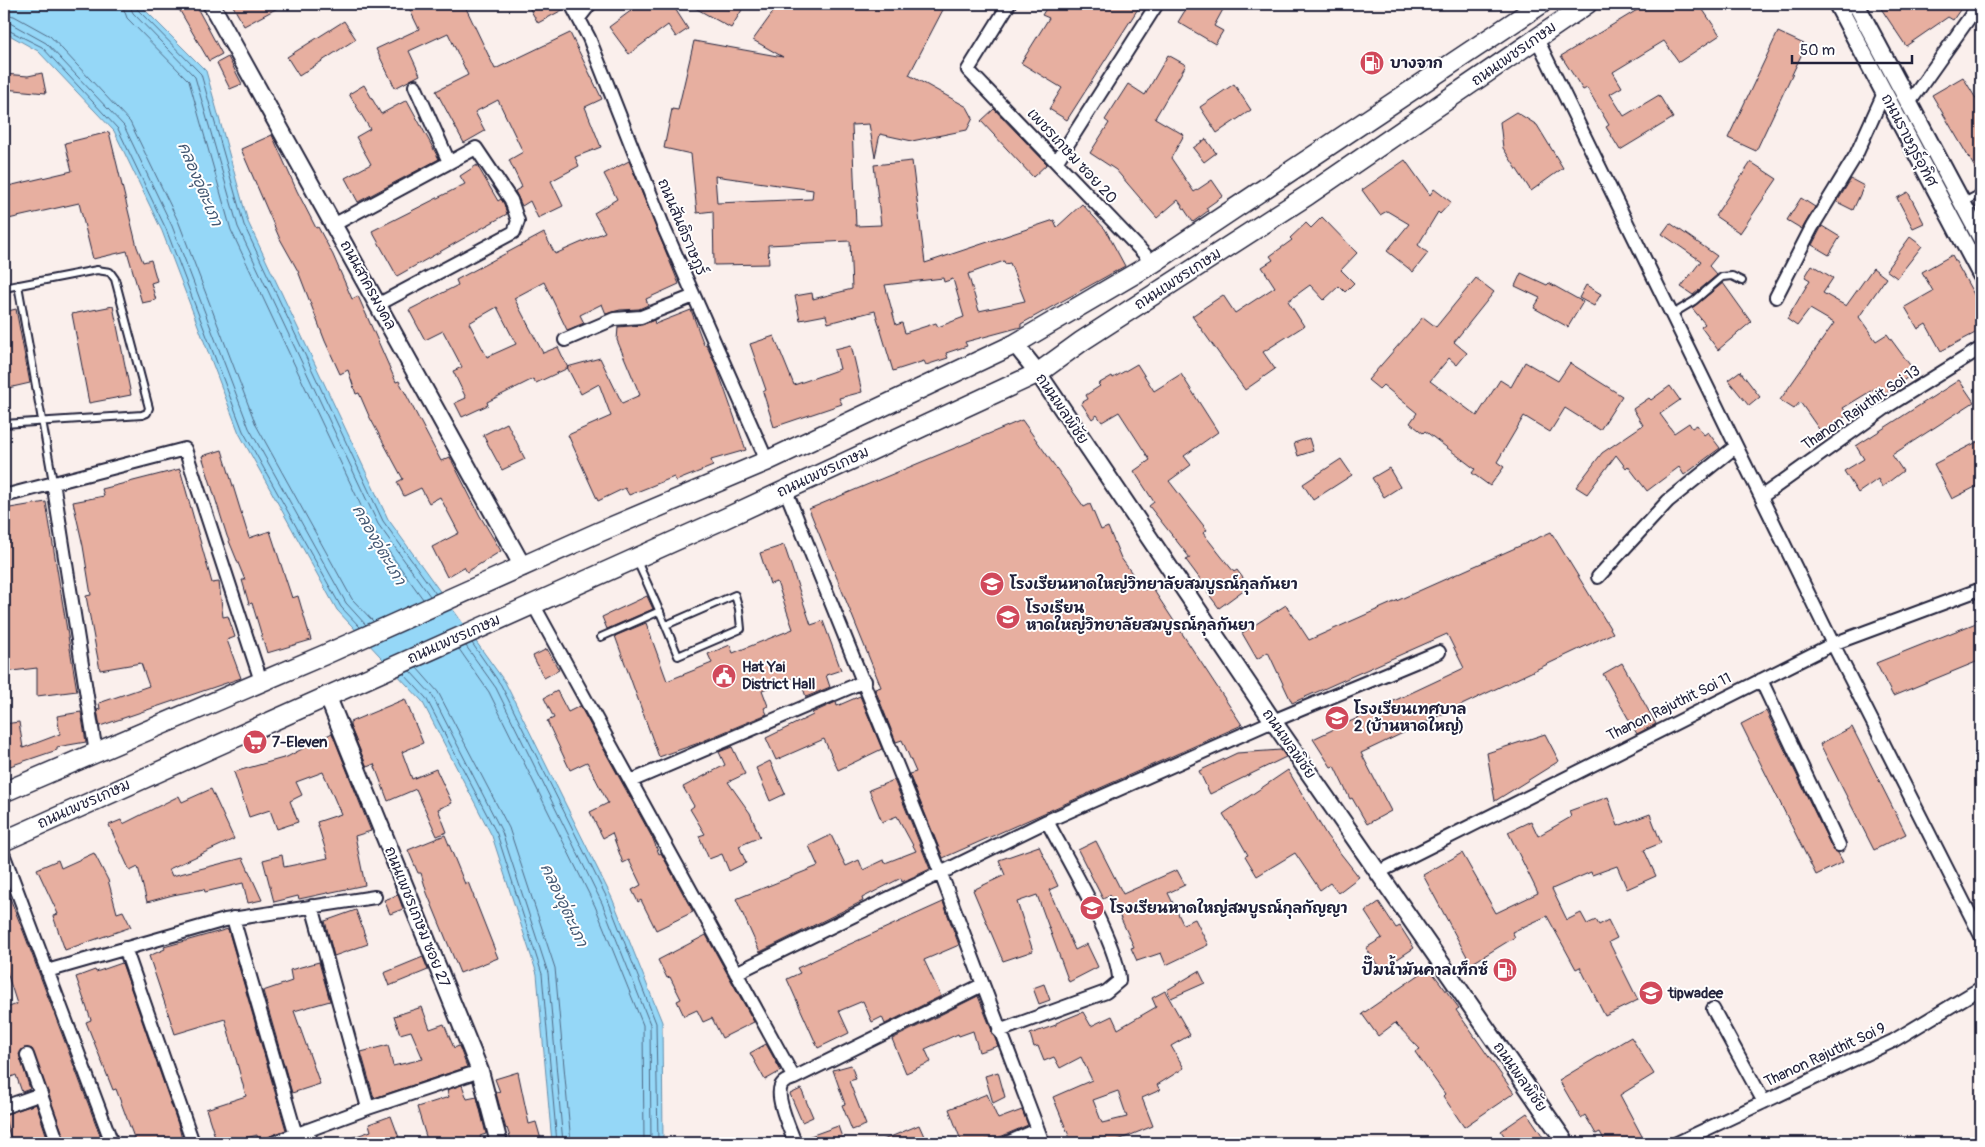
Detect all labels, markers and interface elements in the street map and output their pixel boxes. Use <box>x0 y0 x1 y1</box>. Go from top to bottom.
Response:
street label: ถนนเพชรเกษม <box>1468 18 1560 90</box>
scale bar <box>1792 32 1912 64</box>
text: 50 m <box>1800 41 1835 60</box>
fuel station icon: บางจาก <box>1359 50 1385 76</box>
place label: บางจาก <box>1390 54 1443 73</box>
street label: ถนนราษฏร์อุทิศ <box>1876 90 1943 191</box>
street label: เพชรเกษม ซอย 20 <box>1023 104 1121 208</box>
water label: คลองอุ่ตะเภา <box>172 139 228 231</box>
street label: ถนนสันติราษฎร์ <box>653 175 712 279</box>
street label: ถนนสาครมงคล <box>336 237 400 333</box>
street label: ถนนเพชรเกษม <box>1131 244 1225 314</box>
street label: Thanon Rajuthit Soi 13 <box>1798 361 1924 455</box>
street label: ถนนพลพิชัย <box>1031 370 1093 448</box>
street label: ถนนเพชรเกษม <box>774 442 872 502</box>
water label: คลองอุ่ตะเภา <box>346 501 411 590</box>
school or university icon: โรงเรียนหาดใหญ่วิทยาลัยสมบูรณ์กุลกันยา <box>979 571 1005 597</box>
place label: โรงเรียนหาดใหญ่วิทยาลัยสมบูรณ์กุลกันยา <box>1009 574 1298 595</box>
place label: โรงเรียน หาดใหญ่วิทยาลัยสมบูรณ์กุลกันยา <box>1025 598 1255 636</box>
school or university icon: โรงเรียน หาดใหญ่วิทยาลัยสมบูรณ์กุลกันยา <box>995 604 1021 630</box>
street label: ถนนเพชรเกษม <box>405 610 503 668</box>
place label: Hat Yai District Hall <box>742 658 815 694</box>
public building icon: Hat Yai District Hall <box>711 663 737 689</box>
street label: Thanon Rajuthit Soi 11 <box>1604 669 1734 745</box>
place label: โรงเรียนเทศบาล 2 (บ้านหาดใหญ่) <box>1353 699 1466 736</box>
street label: ถนนพลพิชัย <box>1258 705 1320 783</box>
school or university icon: โรงเรียนเทศบาล 2 (บ้านหาดใหญ่) <box>1324 705 1350 731</box>
supermarket icon: 7-Eleven <box>242 729 268 755</box>
place label: 7-Eleven <box>272 733 328 752</box>
street label: ถนนเพชรเกษม <box>35 775 133 833</box>
street label: ถนนเพชรเกษม ซอย 27 <box>380 844 454 990</box>
water label: คลองอุ่ตะเภา <box>534 860 593 951</box>
school or university icon: โรงเรียนหาดใหญ่สมบูรณ์กุลกัญญา <box>1079 895 1105 921</box>
place label: โรงเรียนหาดใหญ่สมบูรณ์กุลกัญญา <box>1109 898 1348 919</box>
place label: ปั๊มน้ำมันคาลเท็กซ์ <box>1361 954 1488 980</box>
fuel station icon: ปั๊มน้ำมันคาลเท็กซ์ <box>1492 957 1518 983</box>
school or university icon: tipwadee <box>1638 980 1664 1006</box>
place label: tipwadee <box>1667 984 1724 1003</box>
street label: Thanon Rajuthit Soi 9 <box>1761 1018 1889 1092</box>
street label: ถนนพลพิชัย <box>1489 1038 1551 1116</box>

